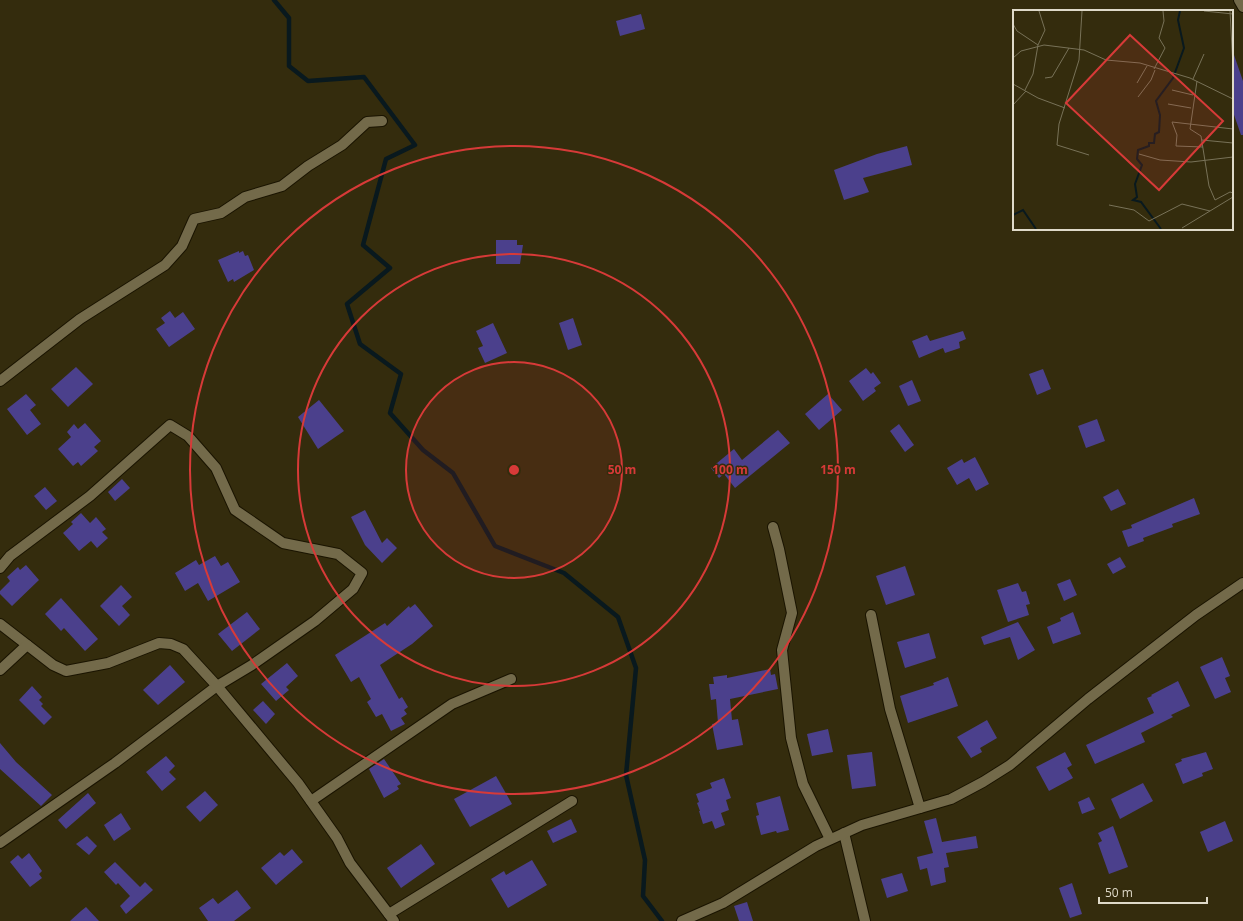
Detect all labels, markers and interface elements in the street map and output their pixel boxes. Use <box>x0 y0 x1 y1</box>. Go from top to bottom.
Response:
inset map <box>1013 10 1233 230</box>
text: 50 m <box>608 461 636 478</box>
text: 100 m <box>712 461 748 478</box>
text: 150 m <box>820 461 856 478</box>
centre of rings <box>507 463 521 477</box>
scale bar <box>1099 879 1207 905</box>
text: 50 m <box>1105 884 1133 901</box>

